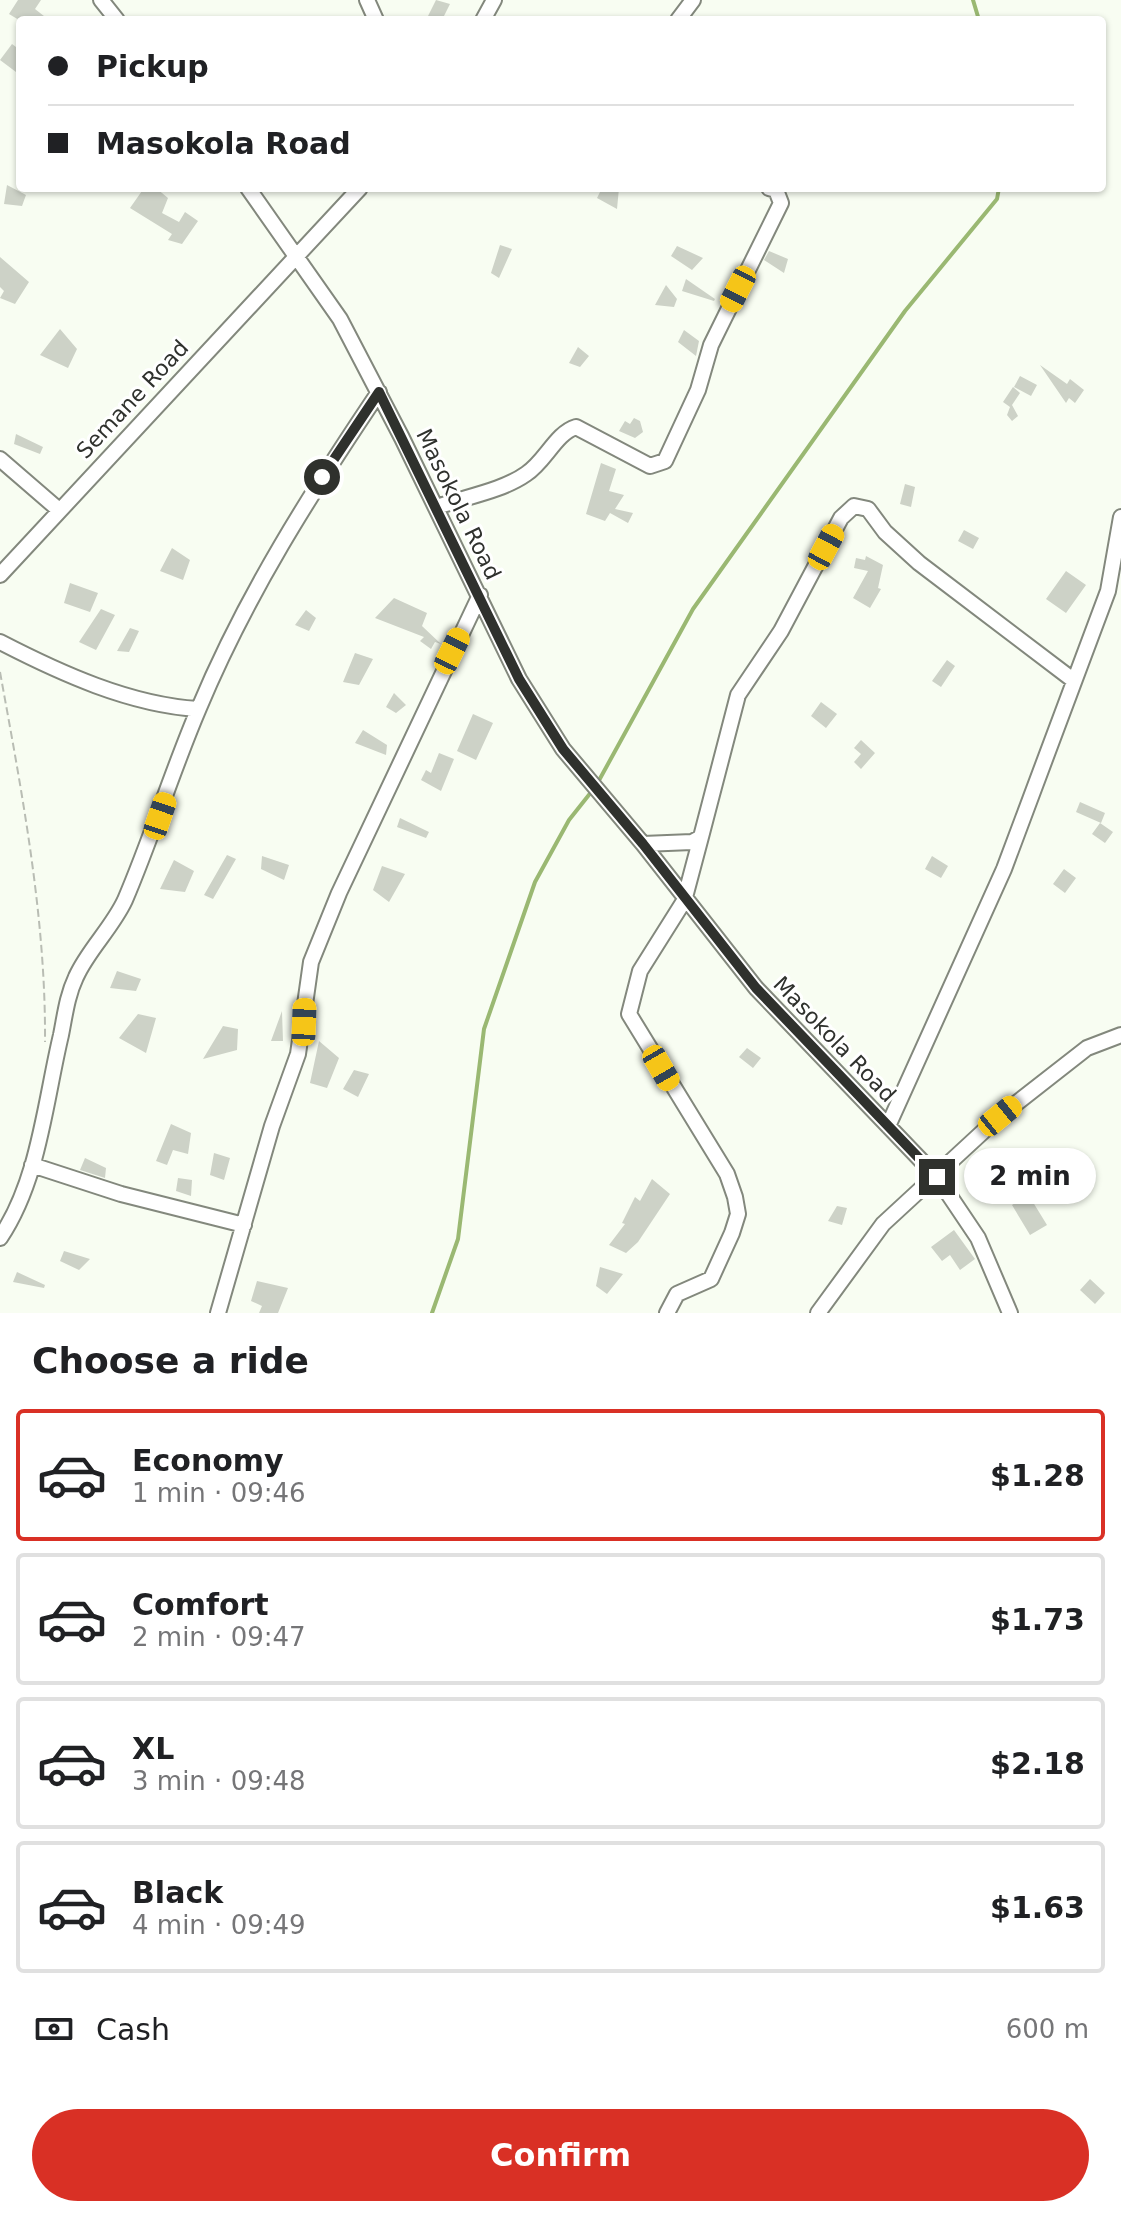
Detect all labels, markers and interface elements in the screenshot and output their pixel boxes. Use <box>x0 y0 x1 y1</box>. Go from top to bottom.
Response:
text: Pickup <box>96 49 209 84</box>
text: Masokola Road <box>96 126 351 161</box>
car <box>716 262 760 316</box>
street label: Semane Road <box>71 335 193 463</box>
street label: Masokola Road <box>411 425 506 584</box>
route start <box>304 459 340 495</box>
car <box>804 520 848 574</box>
car <box>431 624 473 678</box>
car <box>141 789 179 843</box>
street label: Masokola Road <box>768 971 901 1107</box>
car <box>291 998 317 1046</box>
car <box>639 1041 683 1095</box>
car <box>974 1092 1026 1140</box>
callout: 2 min <box>965 1149 1097 1205</box>
route end <box>919 1159 955 1195</box>
text: 2 min <box>989 1161 1071 1191</box>
text: Choose a ride <box>32 1340 309 1381</box>
icon: car <box>36 1439 108 1511</box>
text: Economy <box>132 1443 284 1478</box>
text: $1.28 <box>990 1458 1085 1493</box>
text: 1 min · 09:46 <box>132 1478 306 1508</box>
icon: car <box>36 1583 108 1655</box>
text: Comfort <box>132 1587 269 1622</box>
text: $1.73 <box>990 1602 1085 1637</box>
text: 2 min · 09:47 <box>132 1622 306 1652</box>
icon: car <box>36 1727 108 1799</box>
text: XL <box>132 1731 174 1766</box>
text: $2.18 <box>990 1746 1085 1781</box>
text: 3 min · 09:48 <box>132 1766 306 1796</box>
icon: car <box>36 1871 108 1943</box>
text: Black <box>132 1875 223 1910</box>
text: $1.63 <box>990 1890 1085 1925</box>
text: 4 min · 09:49 <box>132 1910 306 1940</box>
icon: cash <box>32 2007 76 2051</box>
text: Cash <box>96 2012 170 2047</box>
text: 600 m <box>1006 2014 1089 2044</box>
button: Confirm <box>32 2109 1089 2201</box>

